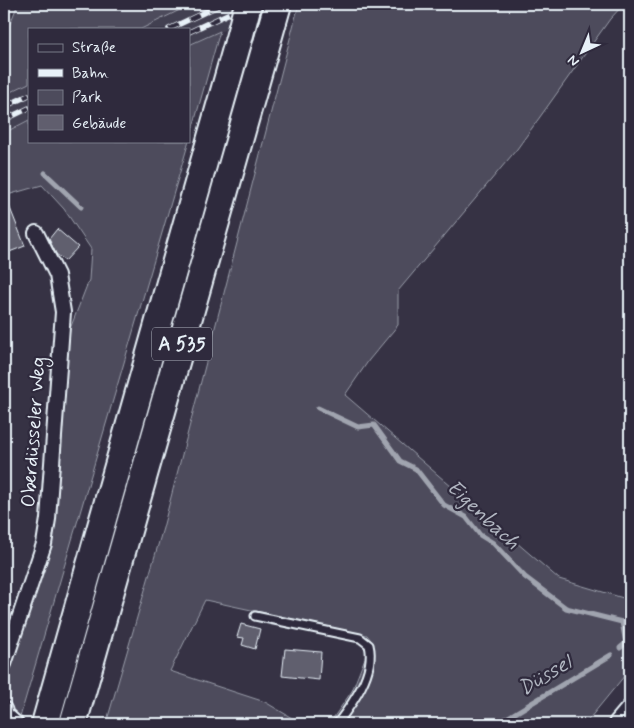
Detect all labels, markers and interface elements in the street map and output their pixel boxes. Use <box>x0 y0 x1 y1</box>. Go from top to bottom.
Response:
legend <box>28 28 190 142</box>
north arrow <box>556 28 606 78</box>
text: Straße <box>72 38 116 58</box>
text: N <box>564 51 583 70</box>
text: Bahn <box>72 64 109 84</box>
text: Park <box>72 88 102 108</box>
text: Gebäude <box>72 114 126 134</box>
road number: A 535 <box>152 328 212 360</box>
street label: Oberdüsseler Weg <box>15 356 54 508</box>
water label: Eigenbach <box>440 474 526 556</box>
water label: Düssel <box>513 648 579 703</box>

